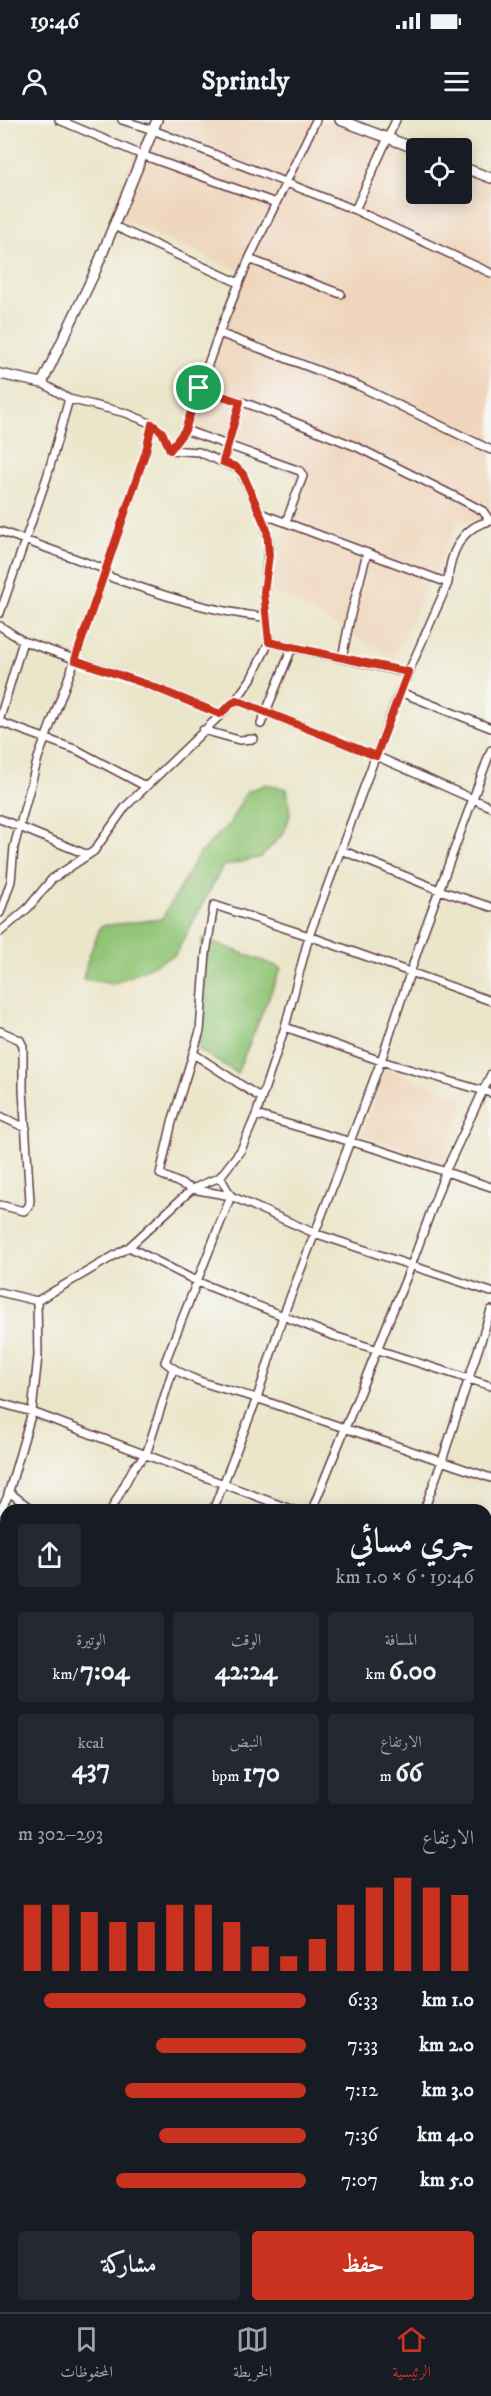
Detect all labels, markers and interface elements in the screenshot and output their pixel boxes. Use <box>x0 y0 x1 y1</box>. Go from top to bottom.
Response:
text: 19:46 <box>30 8 79 35</box>
text: Sprintly <box>202 64 289 98</box>
icon: person <box>18 65 51 98</box>
icon: menu <box>440 65 473 98</box>
map controls <box>406 138 472 204</box>
button: locate <box>406 138 472 204</box>
pin <box>173 362 224 413</box>
icon: arrive <box>182 371 215 404</box>
text: جري مسائي <box>349 1522 474 1563</box>
button: share <box>18 1524 81 1587</box>
text: 19:46 · 6 × 1.0 km <box>336 1565 474 1590</box>
text: الوتيرة <box>76 1630 106 1650</box>
text: الوقت <box>231 1630 261 1650</box>
text: المسافة <box>385 1630 417 1650</box>
text: 7:04 <box>80 1655 130 1688</box>
text: 42:24 <box>215 1655 277 1688</box>
text: 6.00 <box>389 1655 437 1688</box>
text: /km <box>52 1664 80 1684</box>
text: km <box>365 1664 389 1684</box>
text: النبض <box>230 1732 262 1752</box>
text: الارتفاع <box>380 1732 422 1752</box>
text: kcal <box>78 1733 104 1753</box>
text: 437 <box>72 1753 110 1786</box>
text: 170 <box>243 1757 280 1790</box>
text: 66 <box>395 1757 422 1790</box>
text: bpm <box>212 1766 243 1786</box>
text: m <box>380 1766 395 1786</box>
text: 293–302 m <box>18 1822 103 1847</box>
text: الارتفاع <box>422 1826 474 1851</box>
text: 6:33 <box>347 1988 378 2013</box>
text: 1.0 km <box>422 1988 474 2013</box>
text: 7:33 <box>347 2033 378 2058</box>
text: 2.0 km <box>419 2033 474 2058</box>
text: 7:12 <box>345 2078 378 2103</box>
text: 3.0 km <box>422 2078 474 2103</box>
text: 7:36 <box>344 2123 378 2148</box>
text: 4.0 km <box>417 2123 474 2148</box>
text: 7:07 <box>341 2168 378 2193</box>
text: 5.0 km <box>420 2168 474 2193</box>
button: مشاركة <box>18 2231 240 2300</box>
button: حفظ <box>252 2231 474 2300</box>
tab: المحفوظات <box>60 2323 113 2387</box>
tab: الخريطة <box>233 2323 272 2387</box>
tab: الرئيسية <box>392 2323 431 2387</box>

